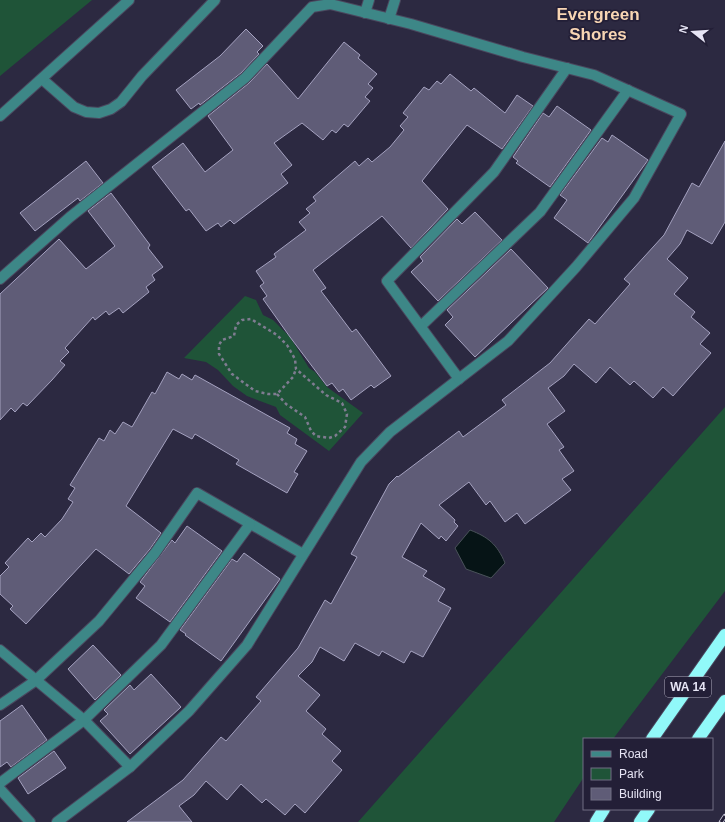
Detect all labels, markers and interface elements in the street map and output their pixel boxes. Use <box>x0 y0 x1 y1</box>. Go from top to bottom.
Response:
district label: Evergreen Shores <box>556 5 640 44</box>
north arrow <box>673 12 713 52</box>
text: N <box>677 23 690 35</box>
road number: WA 14 <box>665 677 711 697</box>
legend <box>583 738 713 810</box>
text: Road <box>619 747 648 761</box>
text: Park <box>619 767 645 781</box>
text: Building <box>619 787 662 801</box>

